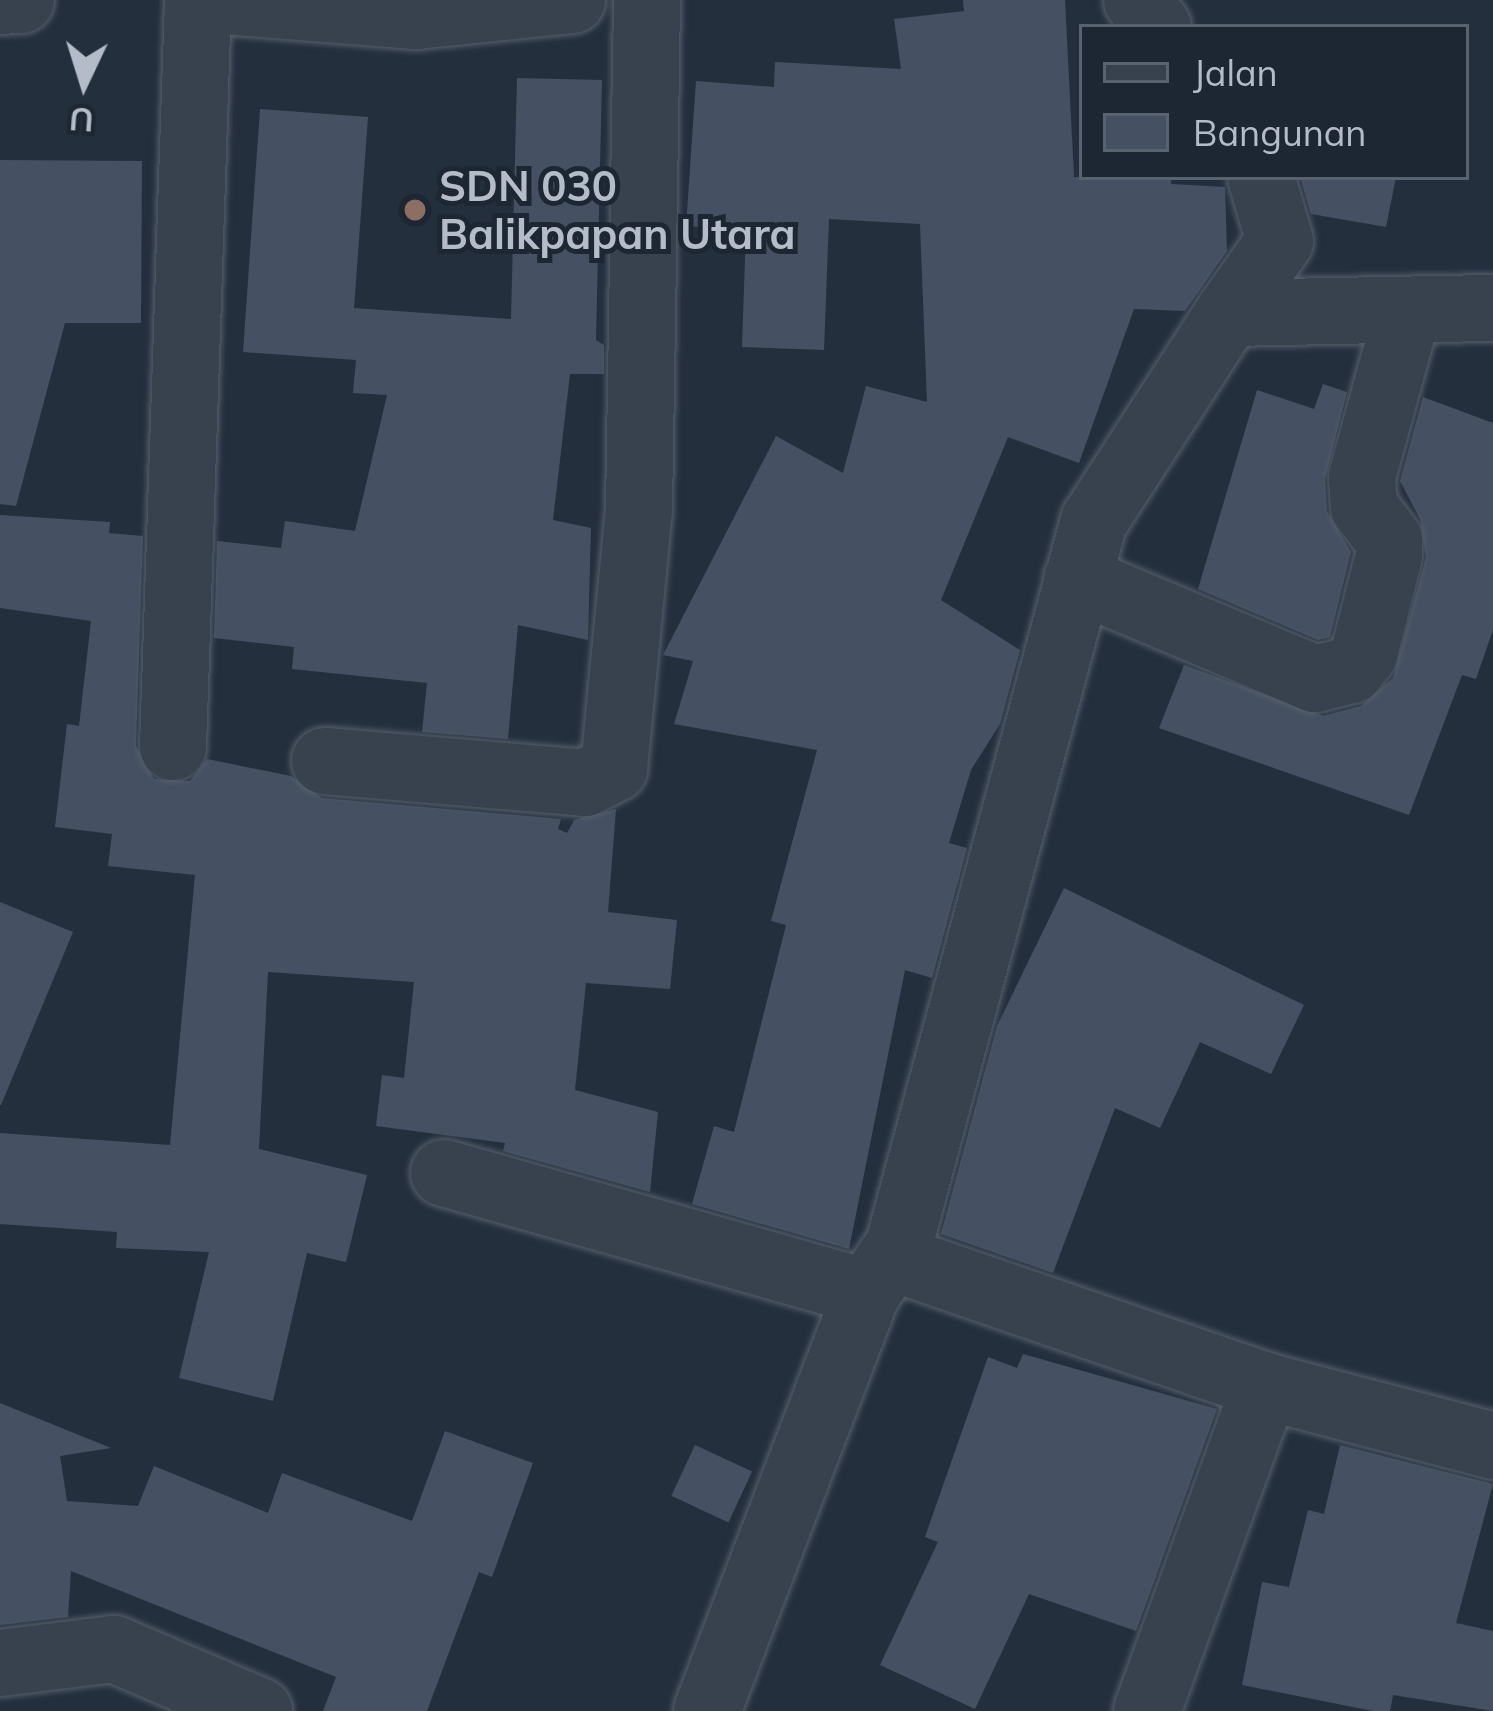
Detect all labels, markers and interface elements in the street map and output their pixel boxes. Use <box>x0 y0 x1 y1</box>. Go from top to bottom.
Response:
north arrow <box>24 24 144 144</box>
legend <box>1079 24 1469 180</box>
text: Jalan <box>1193 50 1278 95</box>
text: U <box>68 99 95 142</box>
text: Bangunan <box>1193 110 1366 155</box>
place label: SDN 030 Balikpapan Utara <box>439 161 795 260</box>
marker: SDN 030 Balikpapan Utara <box>402 197 428 223</box>

